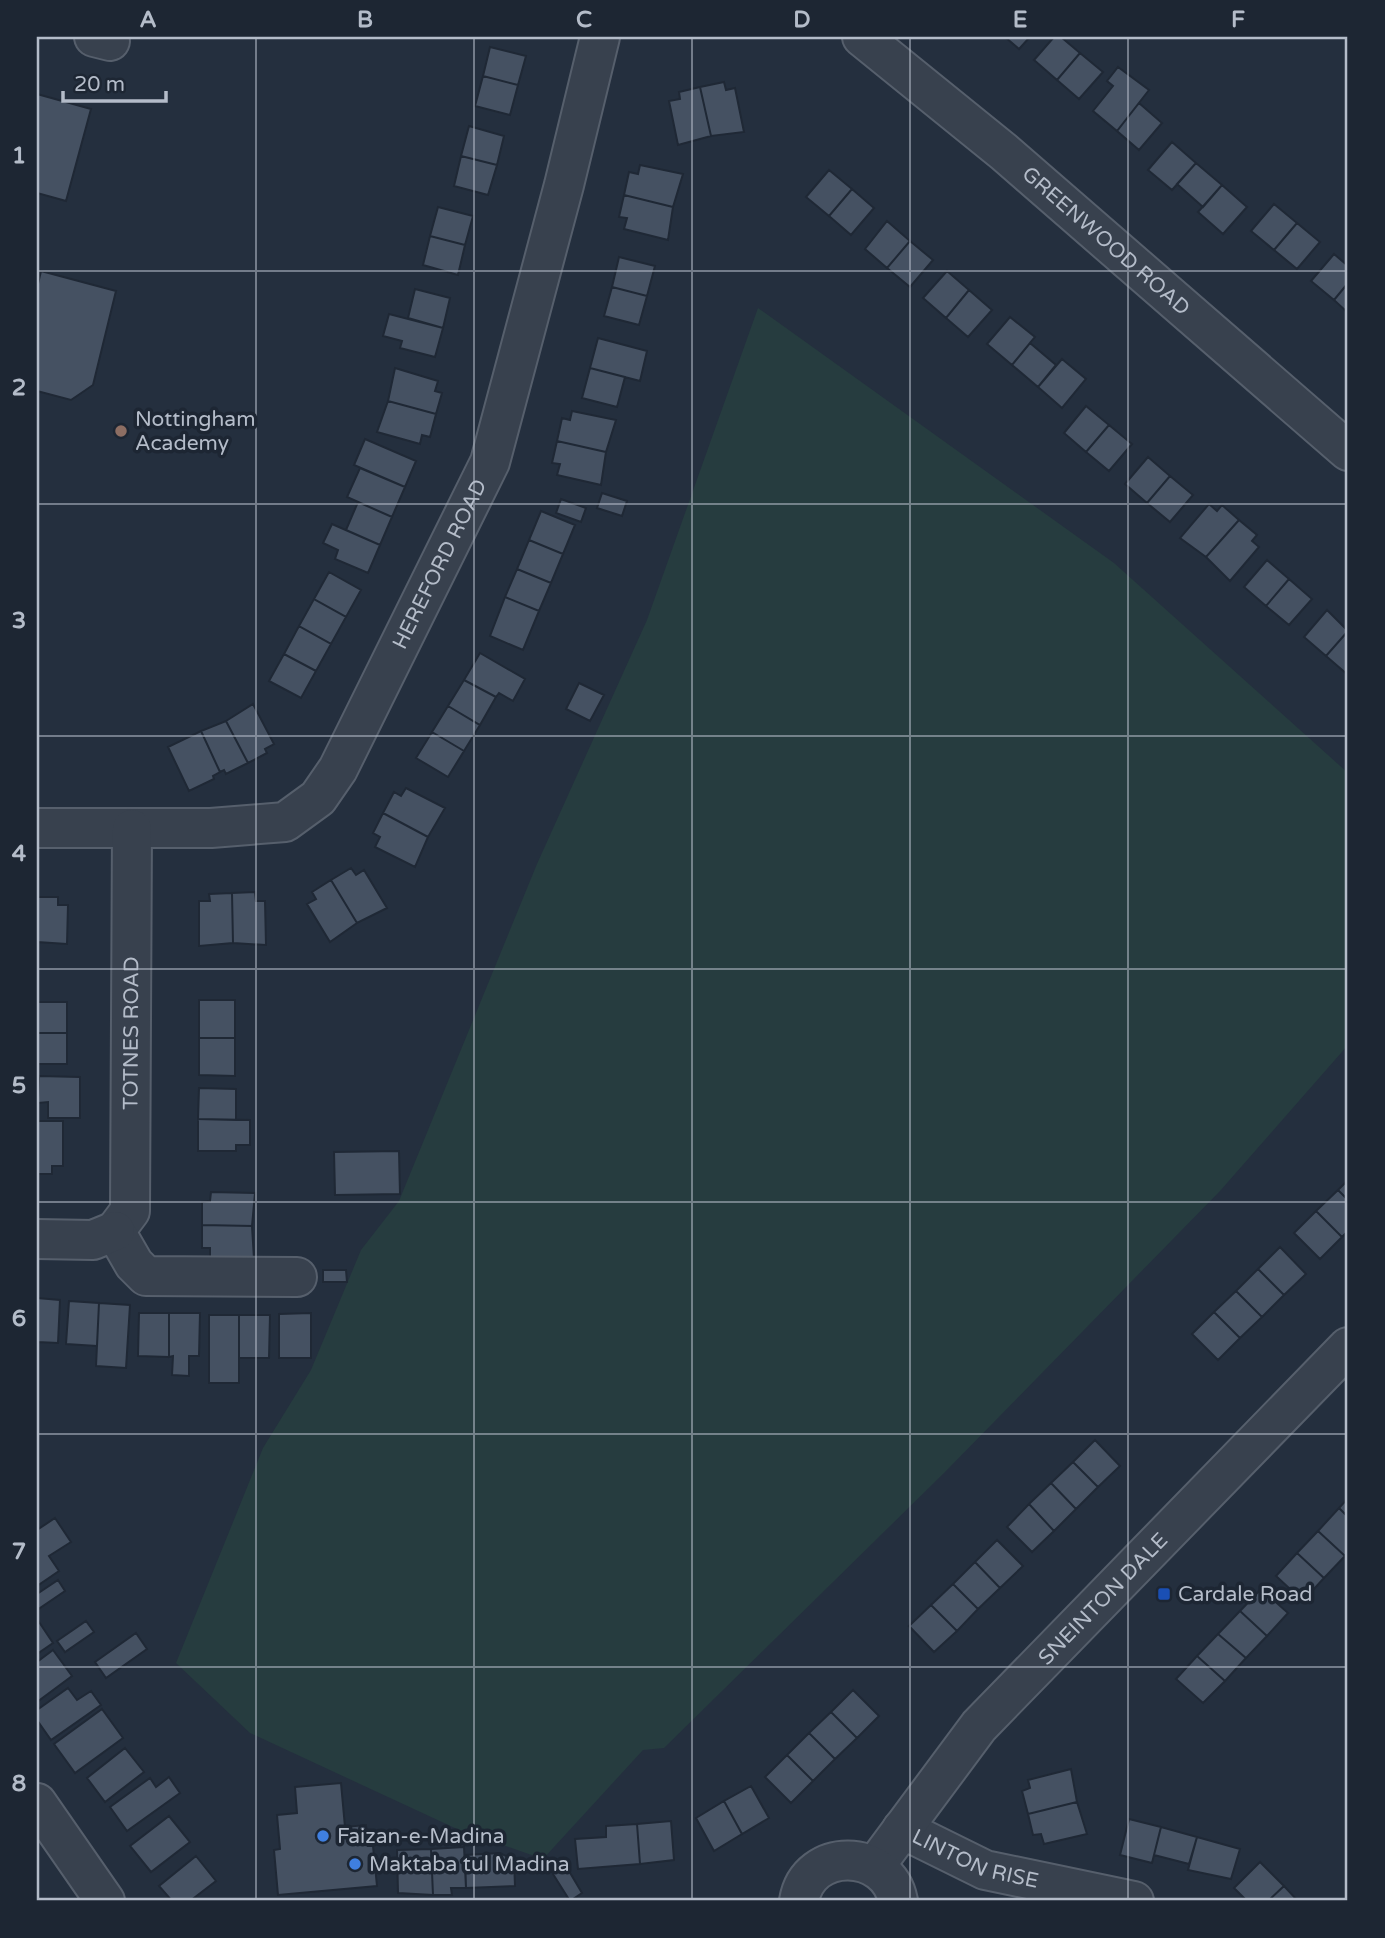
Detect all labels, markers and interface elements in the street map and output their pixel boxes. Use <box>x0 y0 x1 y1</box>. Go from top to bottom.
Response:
text: A <box>139 6 157 34</box>
text: B <box>357 6 373 34</box>
text: C <box>576 6 592 34</box>
text: D <box>793 6 811 34</box>
text: E <box>1013 6 1027 34</box>
text: F <box>1231 6 1245 34</box>
scale bar <box>63 60 166 104</box>
text: 20 m <box>74 72 125 97</box>
text: 1 <box>12 142 26 170</box>
street label: GREENWOOD ROAD <box>1017 161 1195 320</box>
text: 2 <box>12 374 26 402</box>
place label: Nottingham Academy <box>135 407 255 456</box>
marker: Nottingham Academy <box>113 423 129 439</box>
street label: HEREFORD ROAD <box>387 475 492 653</box>
text: 3 <box>12 607 26 635</box>
text: 4 <box>12 840 27 868</box>
street label: TOTNES ROAD <box>118 956 144 1110</box>
text: 5 <box>12 1072 26 1100</box>
text: 6 <box>12 1305 26 1333</box>
street label: SNEINTON DALE <box>1033 1528 1173 1670</box>
text: 7 <box>12 1538 26 1566</box>
place label: Cardale Road <box>1178 1582 1313 1607</box>
marker: Cardale Road <box>1156 1586 1172 1602</box>
text: 8 <box>12 1770 26 1798</box>
place label: Faizan-e-Madina <box>337 1824 504 1849</box>
street label: LINTON RISE <box>908 1824 1041 1893</box>
marker: Faizan-e-Madina <box>315 1828 331 1844</box>
place label: Maktaba tul Madina <box>369 1852 570 1877</box>
marker: Maktaba tul Madina <box>347 1856 363 1872</box>

